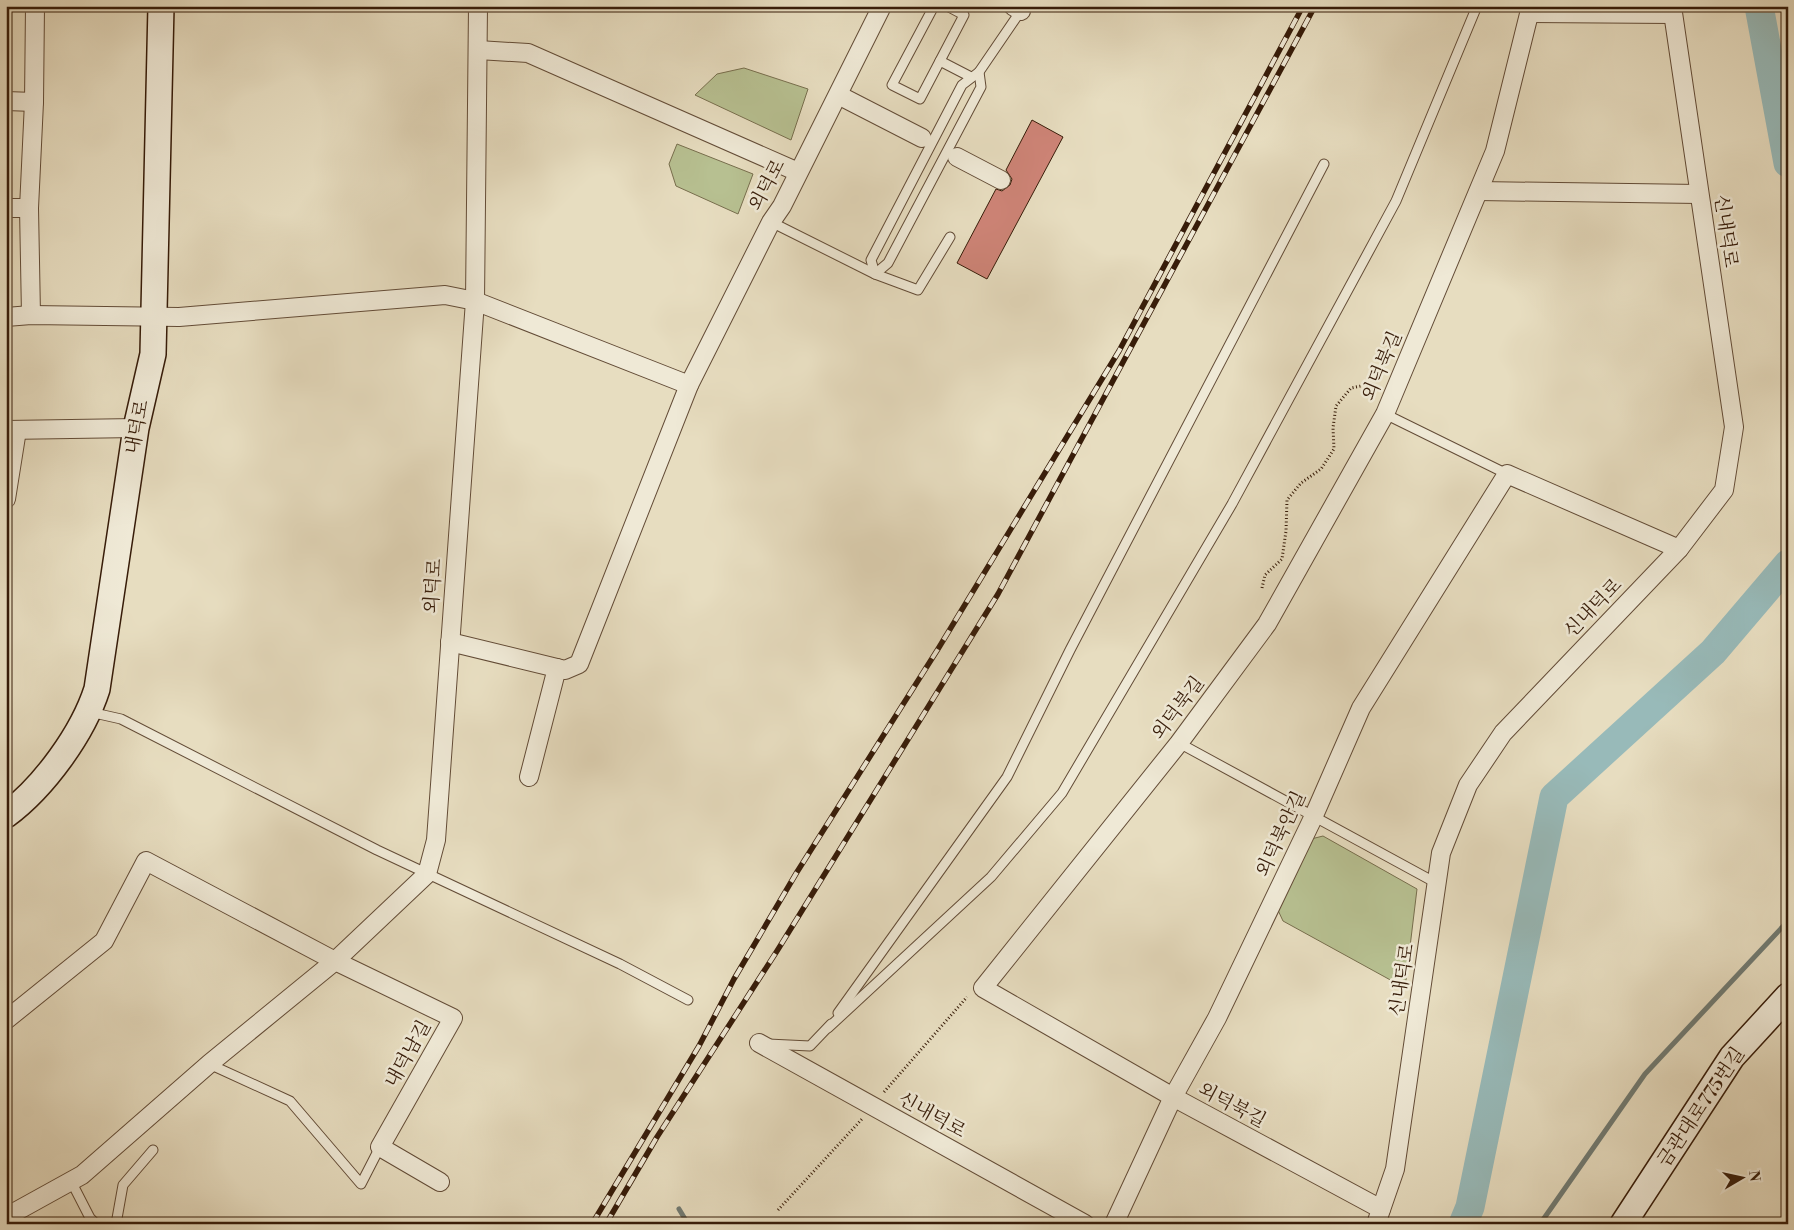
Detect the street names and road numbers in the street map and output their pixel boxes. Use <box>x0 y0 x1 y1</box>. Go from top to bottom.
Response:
street label: 외덕로 <box>743 155 791 215</box>
street label: 신내덕로 <box>1709 193 1743 269</box>
street label: 외덕북길 <box>1357 328 1407 404</box>
street label: 내덕로 <box>120 398 154 456</box>
street label: 외덕로 <box>419 558 447 614</box>
street label: 신내덕로 <box>1559 573 1627 643</box>
street label: 외덕북길 <box>1146 671 1210 745</box>
street label: 외덕북안길 <box>1251 787 1311 881</box>
street label: 신내덕로 <box>1384 942 1420 1018</box>
street label: 내덕남길 <box>380 1016 436 1092</box>
street label: 금관대로775번길 <box>1652 1043 1750 1171</box>
street label: 외덕북길 <box>1194 1077 1270 1133</box>
street label: 신내덕로 <box>894 1087 970 1143</box>

